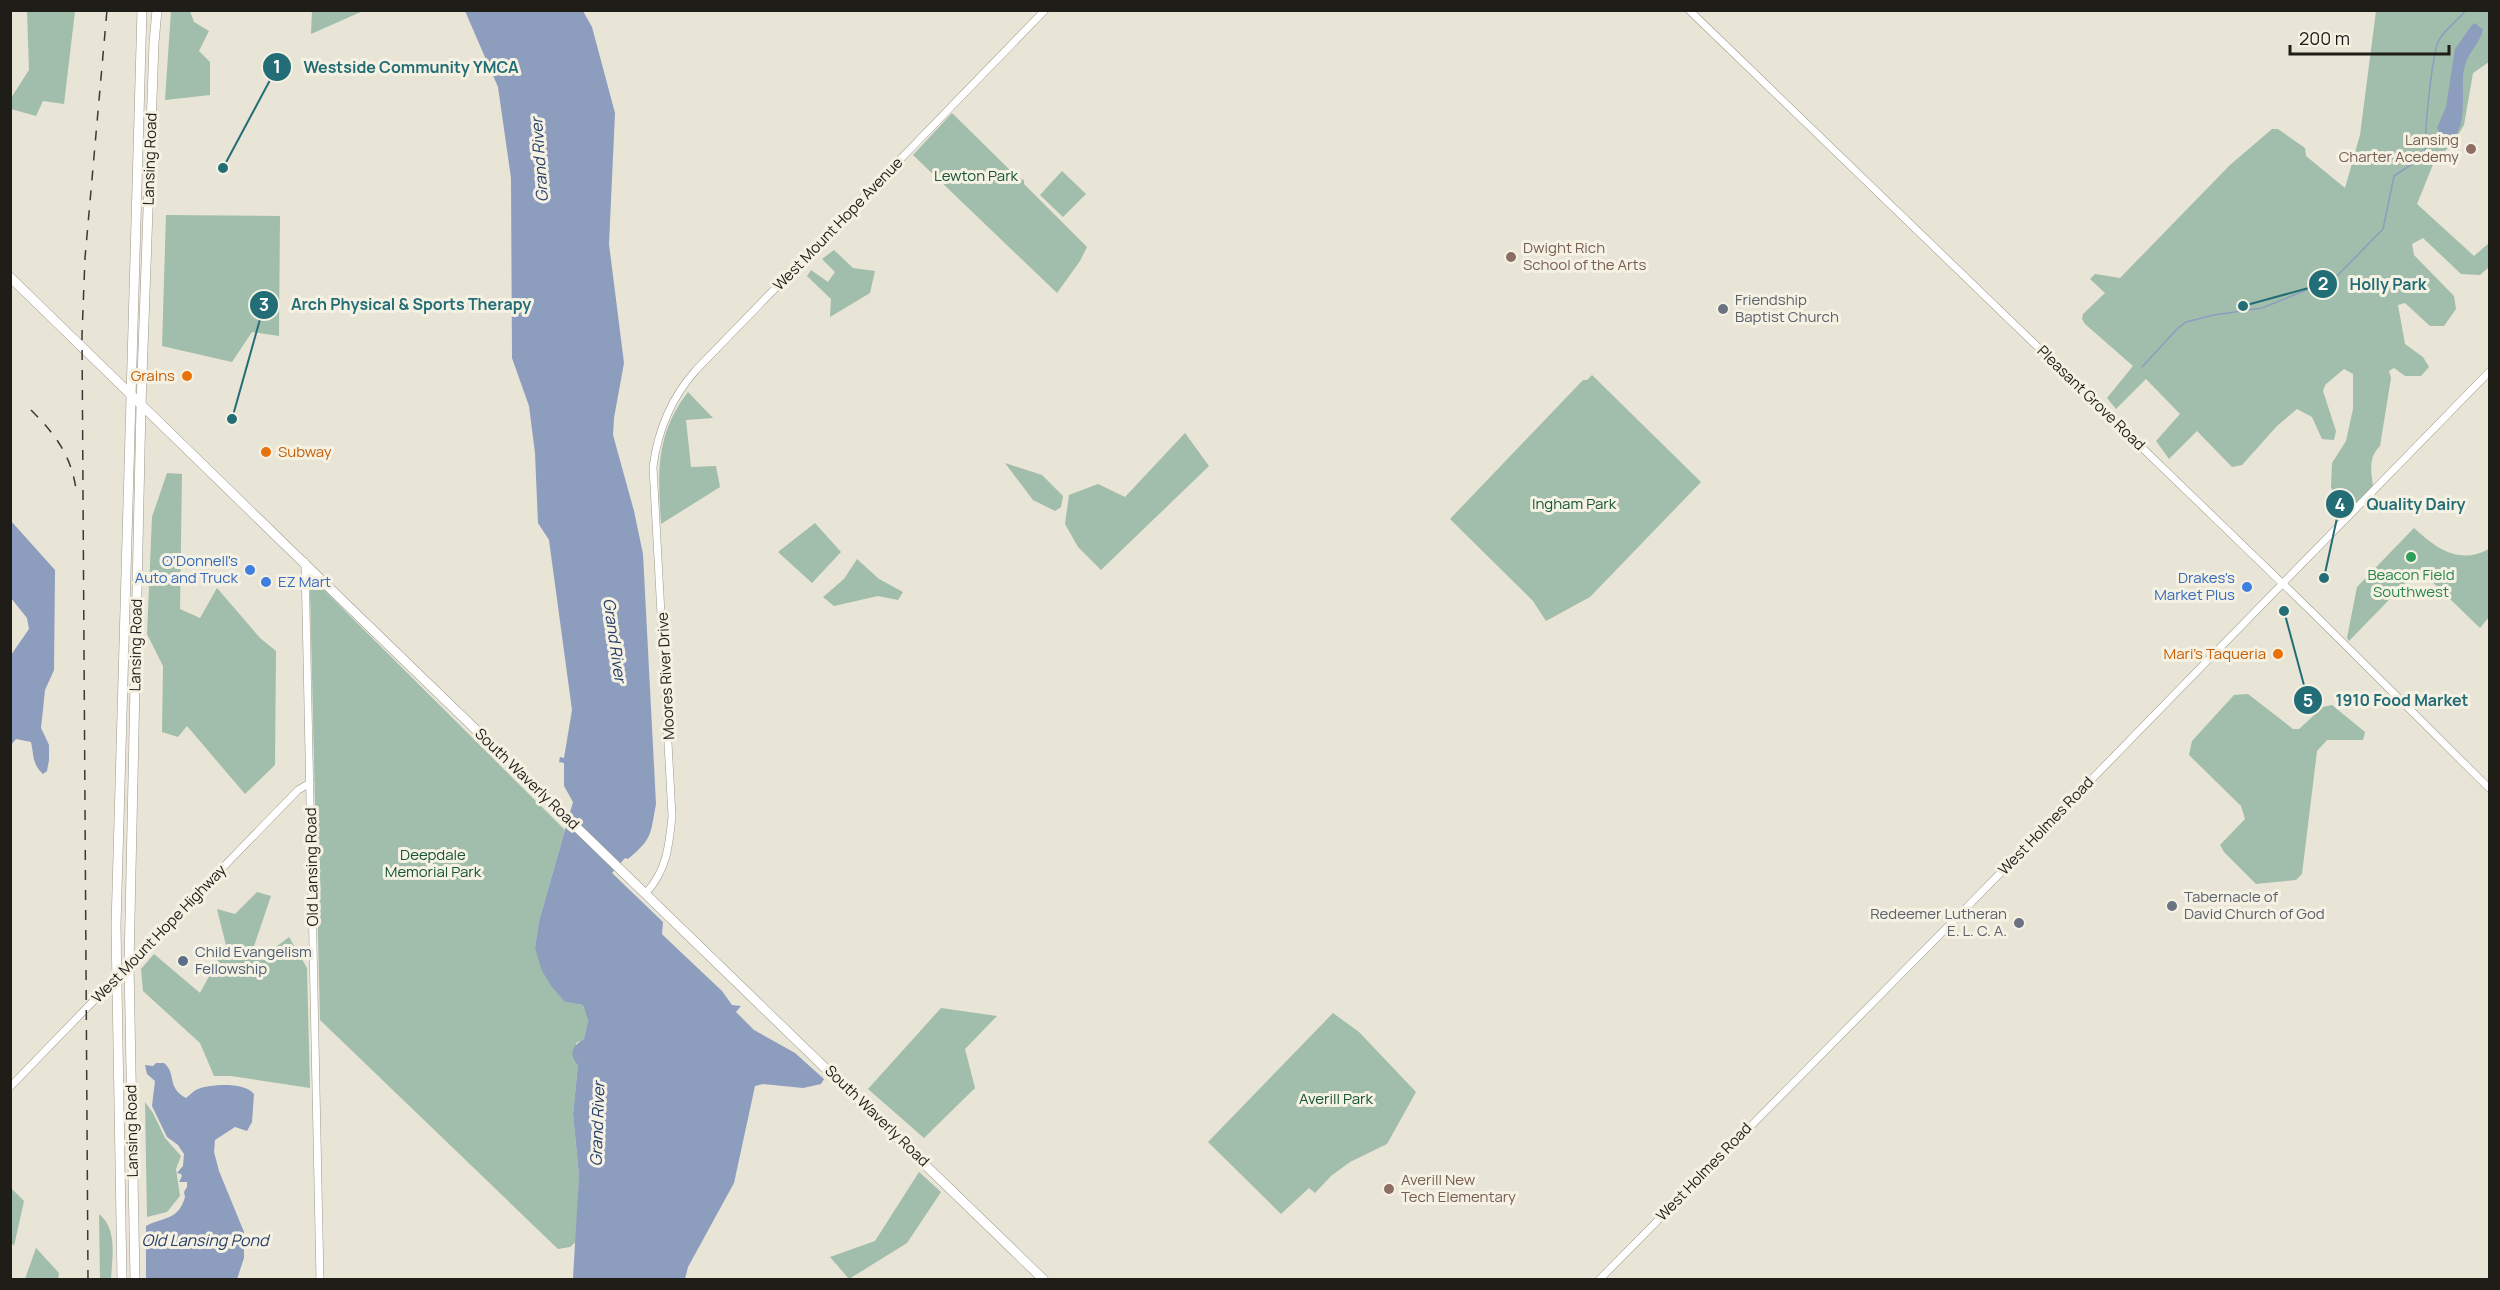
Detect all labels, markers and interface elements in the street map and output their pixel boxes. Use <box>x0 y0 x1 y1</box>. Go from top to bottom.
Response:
scale bar <box>2290 18 2449 56</box>
text: 200 m <box>2299 26 2350 50</box>
callout: Westside Community YMCA <box>262 50 531 84</box>
text: 1 <box>273 54 281 78</box>
text: Westside Community YMCA <box>303 56 519 78</box>
street label: Lansing Road <box>137 112 162 206</box>
water label: Grand River <box>525 115 553 203</box>
place label: Lansing Charter Acedemy <box>2339 129 2459 167</box>
marker: Lansing Charter Acedemy <box>2464 142 2478 156</box>
street label: West Mount Hope Avenue <box>768 152 907 295</box>
park label: Lewton Park <box>934 165 1019 186</box>
place label: Dwight Rich School of the Arts <box>1523 237 1646 275</box>
marker: Dwight Rich School of the Arts <box>1504 250 1518 264</box>
callout: Holly Park <box>2308 267 2438 301</box>
text: 2 <box>2318 271 2328 295</box>
text: Holly Park <box>2350 273 2427 295</box>
callout: Arch Physical & Sports Therapy <box>249 288 543 322</box>
place label: Friendship Baptist Church <box>1735 289 1839 327</box>
text: 3 <box>259 292 269 316</box>
text: Arch Physical & Sports Therapy <box>291 293 531 315</box>
marker: Friendship Baptist Church <box>1716 302 1730 316</box>
street label: Pleasant Grove Road <box>2033 341 2150 455</box>
place label: Grains <box>131 365 175 386</box>
marker: Grains <box>180 369 194 383</box>
place label: Subway <box>278 441 332 462</box>
marker: Subway <box>259 445 273 459</box>
callout: Quality Dairy <box>2325 487 2478 521</box>
text: 4 <box>2335 492 2346 516</box>
park label: Ingham Park <box>1532 493 1617 514</box>
text: Quality Dairy <box>2366 493 2466 515</box>
place label: O'Donnell's Auto and Truck <box>135 550 239 588</box>
marker: Beacon Field Southwest <box>2404 550 2418 564</box>
marker: O'Donnell's Auto and Truck <box>243 563 257 577</box>
place label: Beacon Field Southwest <box>2367 564 2455 602</box>
place label: Drakes's Market Plus <box>2154 567 2235 605</box>
place label: EZ Mart <box>278 571 331 592</box>
marker: EZ Mart <box>259 575 273 589</box>
marker: Drakes's Market Plus <box>2240 580 2254 594</box>
water label: Grand River <box>598 597 632 686</box>
street label: Lansing Road <box>124 599 147 691</box>
street label: Moores River Drive <box>652 611 679 740</box>
place label: Mari's Taqueria <box>2164 643 2266 664</box>
marker: Mari's Taqueria <box>2271 647 2285 661</box>
callout: 1910 Food Market <box>2293 683 2480 717</box>
text: 5 <box>2303 688 2313 712</box>
text: 1910 Food Market <box>2336 689 2469 711</box>
street label: South Waverly Road <box>470 723 584 834</box>
street label: West Holmes Road <box>1993 772 2098 879</box>
street label: Old Lansing Road <box>300 807 323 927</box>
park label: Deepdale Memorial Park <box>385 844 482 882</box>
street label: West Mount Hope Highway <box>87 860 231 1008</box>
place label: Tabernacle of David Church of God <box>2184 886 2325 924</box>
marker: Tabernacle of David Church of God <box>2165 899 2179 913</box>
place label: Redeemer Lutheran E. L. C. A. <box>1870 903 2007 941</box>
marker: Redeemer Lutheran E. L. C. A. <box>2012 916 2026 930</box>
place label: Child Evangelism Fellowship <box>195 941 312 979</box>
marker: Child Evangelism Fellowship <box>176 954 190 968</box>
street label: South Waverly Road <box>820 1060 934 1171</box>
water label: Grand River <box>585 1079 610 1167</box>
street label: Lansing Road <box>120 1085 143 1177</box>
park label: Averill Park <box>1299 1088 1373 1109</box>
street label: West Holmes Road <box>1651 1118 1756 1225</box>
place label: Averill New Tech Elementary <box>1401 1169 1516 1207</box>
marker: Averill New Tech Elementary <box>1382 1182 1396 1196</box>
water label: Old Lansing Pond <box>142 1229 271 1251</box>

